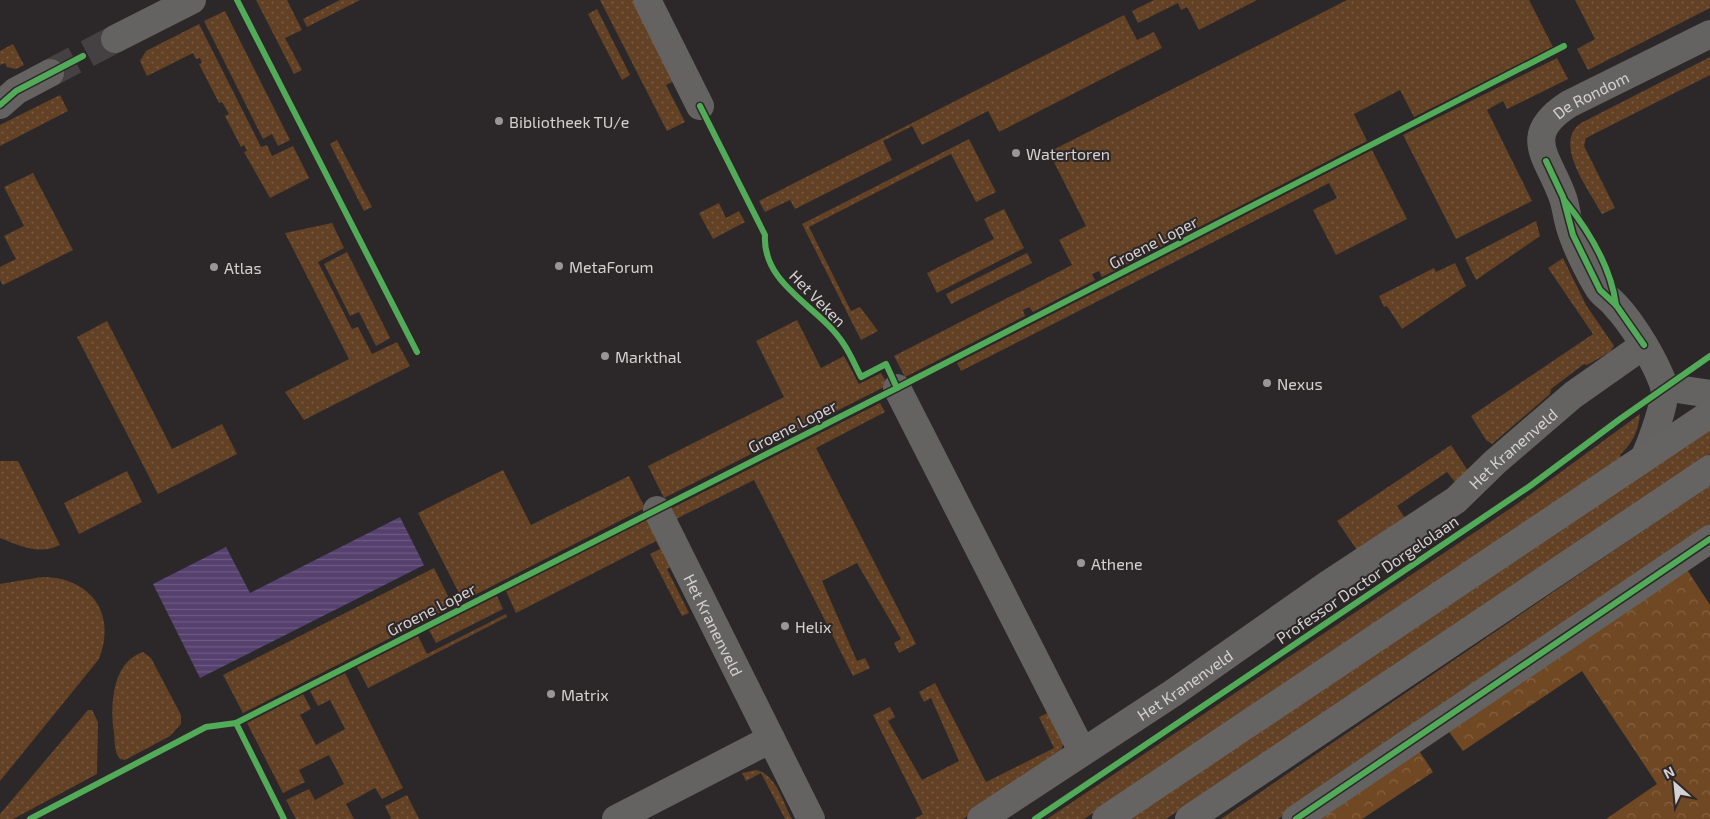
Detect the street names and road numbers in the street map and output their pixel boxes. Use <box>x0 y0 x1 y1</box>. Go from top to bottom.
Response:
street label: De Rondom <box>1548 66 1632 122</box>
street label: Groene Loper <box>1105 211 1201 272</box>
street label: Het Veken <box>786 266 850 330</box>
street label: Groene Loper <box>744 395 840 456</box>
street label: Het Kranenveld <box>1464 404 1561 492</box>
street label: Professor Doctor Dorgelolaan <box>1272 511 1462 647</box>
street label: Het Kranenveld <box>681 570 748 679</box>
street label: Groene Loper <box>383 578 479 639</box>
street label: Het Kranenveld <box>1133 645 1236 724</box>

